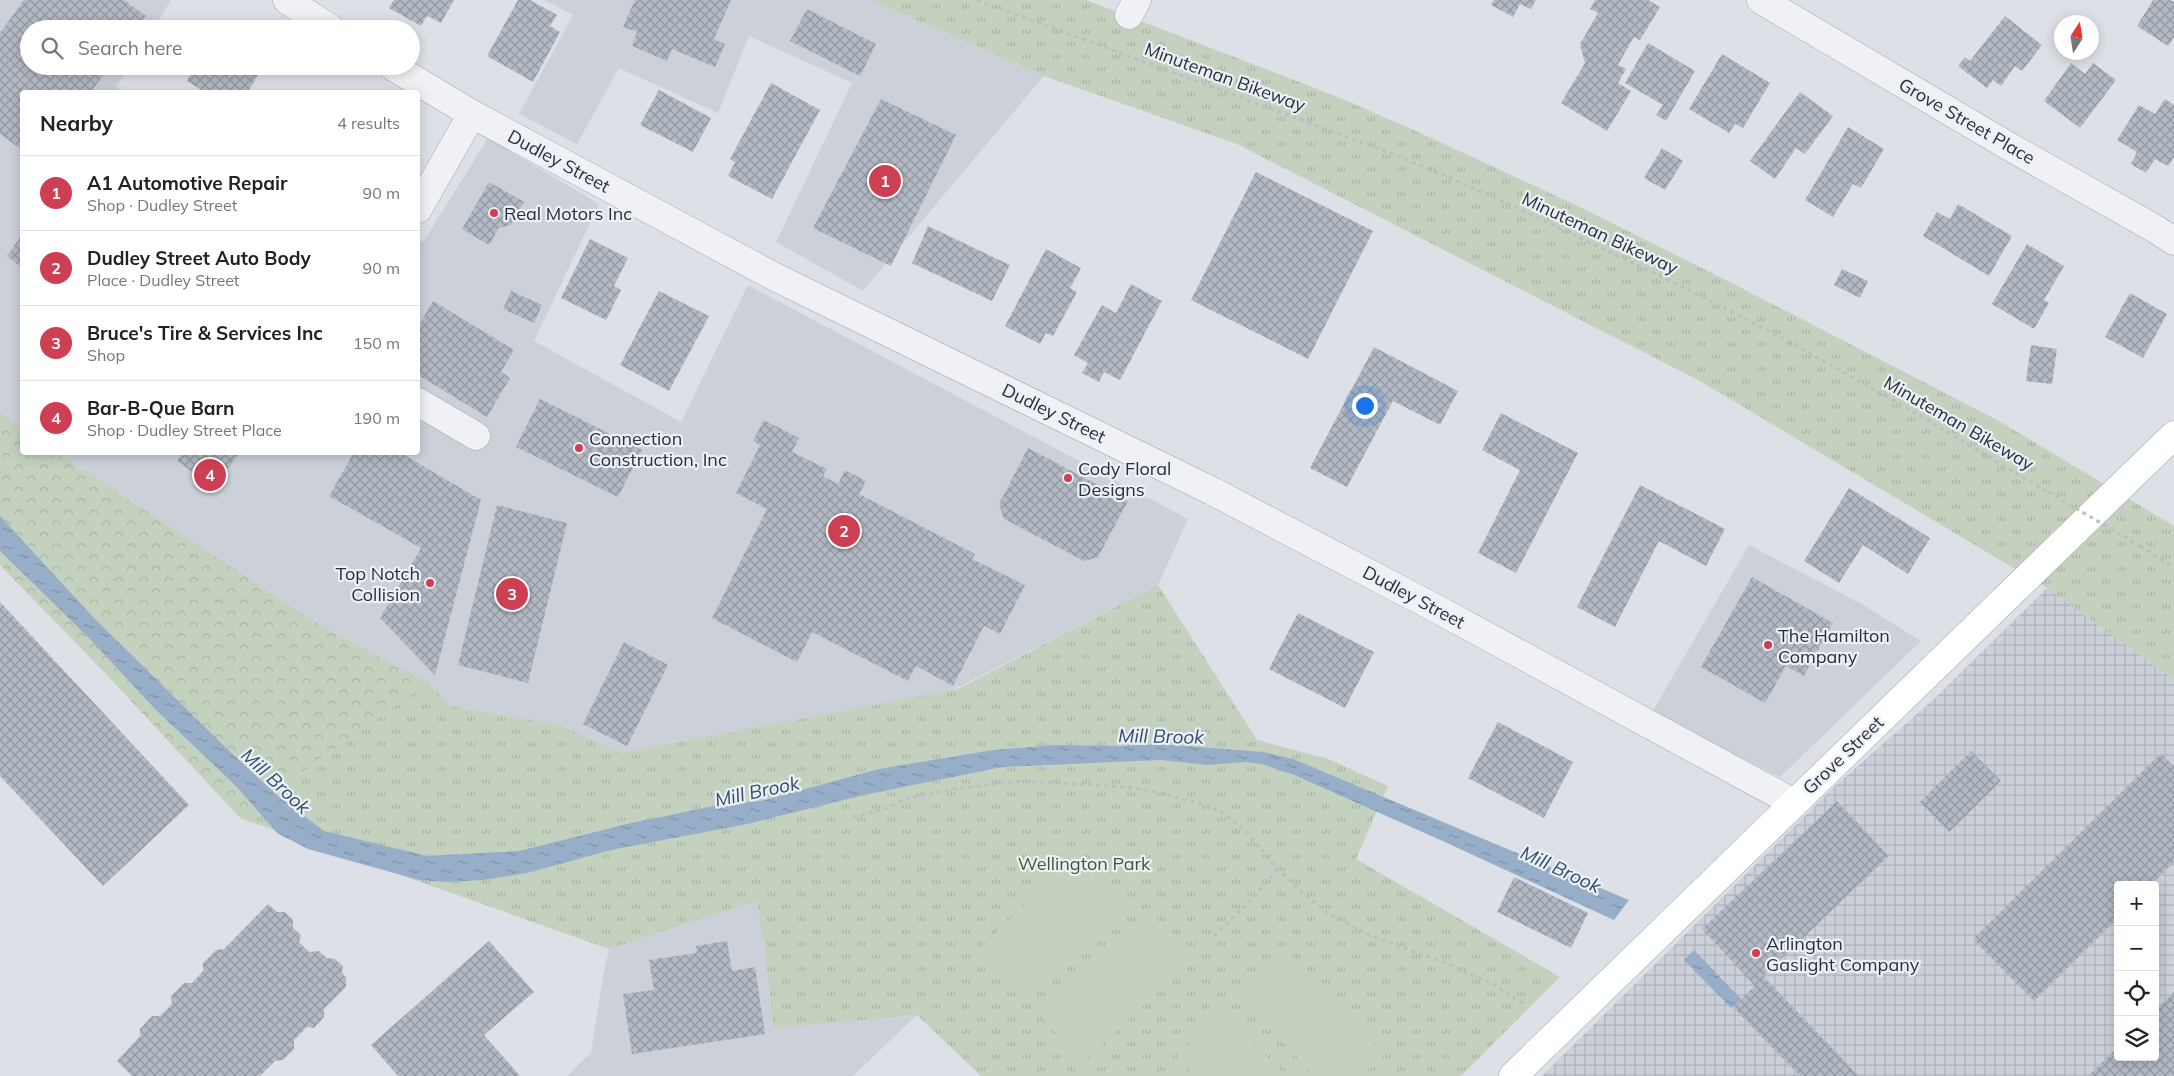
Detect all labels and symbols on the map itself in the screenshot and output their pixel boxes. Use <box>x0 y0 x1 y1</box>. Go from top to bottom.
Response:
north arrow <box>2054 15 2099 60</box>
street label: Minuteman Bikeway <box>1141 37 1309 117</box>
street label: Grove Street Place <box>1895 73 2039 169</box>
street label: Dudley Street <box>504 124 614 198</box>
pin: 1 <box>869 162 901 200</box>
street label: Minuteman Bikeway <box>1518 187 1682 279</box>
place label: Real Motors Inc <box>504 202 632 225</box>
marker: Real Motors Inc <box>488 207 500 219</box>
street label: Minuteman Bikeway <box>1880 371 2039 476</box>
street label: Dudley Street <box>998 378 1110 448</box>
your location <box>1352 393 1378 419</box>
place label: Connection Construction, Inc <box>589 427 727 471</box>
marker: Connection Construction, Inc <box>573 442 585 454</box>
pin: 4 <box>194 456 226 494</box>
place label: Cody Floral Designs <box>1078 457 1171 501</box>
marker: Cody Floral Designs <box>1062 472 1074 484</box>
pin: 2 <box>828 512 860 550</box>
street label: Dudley Street <box>1359 560 1469 634</box>
place label: Top Notch Collision <box>335 562 420 606</box>
pin: 3 <box>496 575 528 613</box>
marker: Top Notch Collision <box>424 577 436 589</box>
place label: The Hamilton Company <box>1778 624 1890 668</box>
marker: The Hamilton Company <box>1762 639 1774 651</box>
street label: Grove Street <box>1798 711 1888 799</box>
water label: Mill Brook <box>1118 723 1205 749</box>
water label: Mill Brook <box>236 743 317 820</box>
water label: Mill Brook <box>712 770 803 812</box>
water label: Mill Brook <box>1517 840 1606 899</box>
park label: Wellington Park <box>1018 852 1151 875</box>
place label: Arlington Gaslight Company <box>1766 932 1920 976</box>
marker: Arlington Gaslight Company <box>1750 947 1762 959</box>

